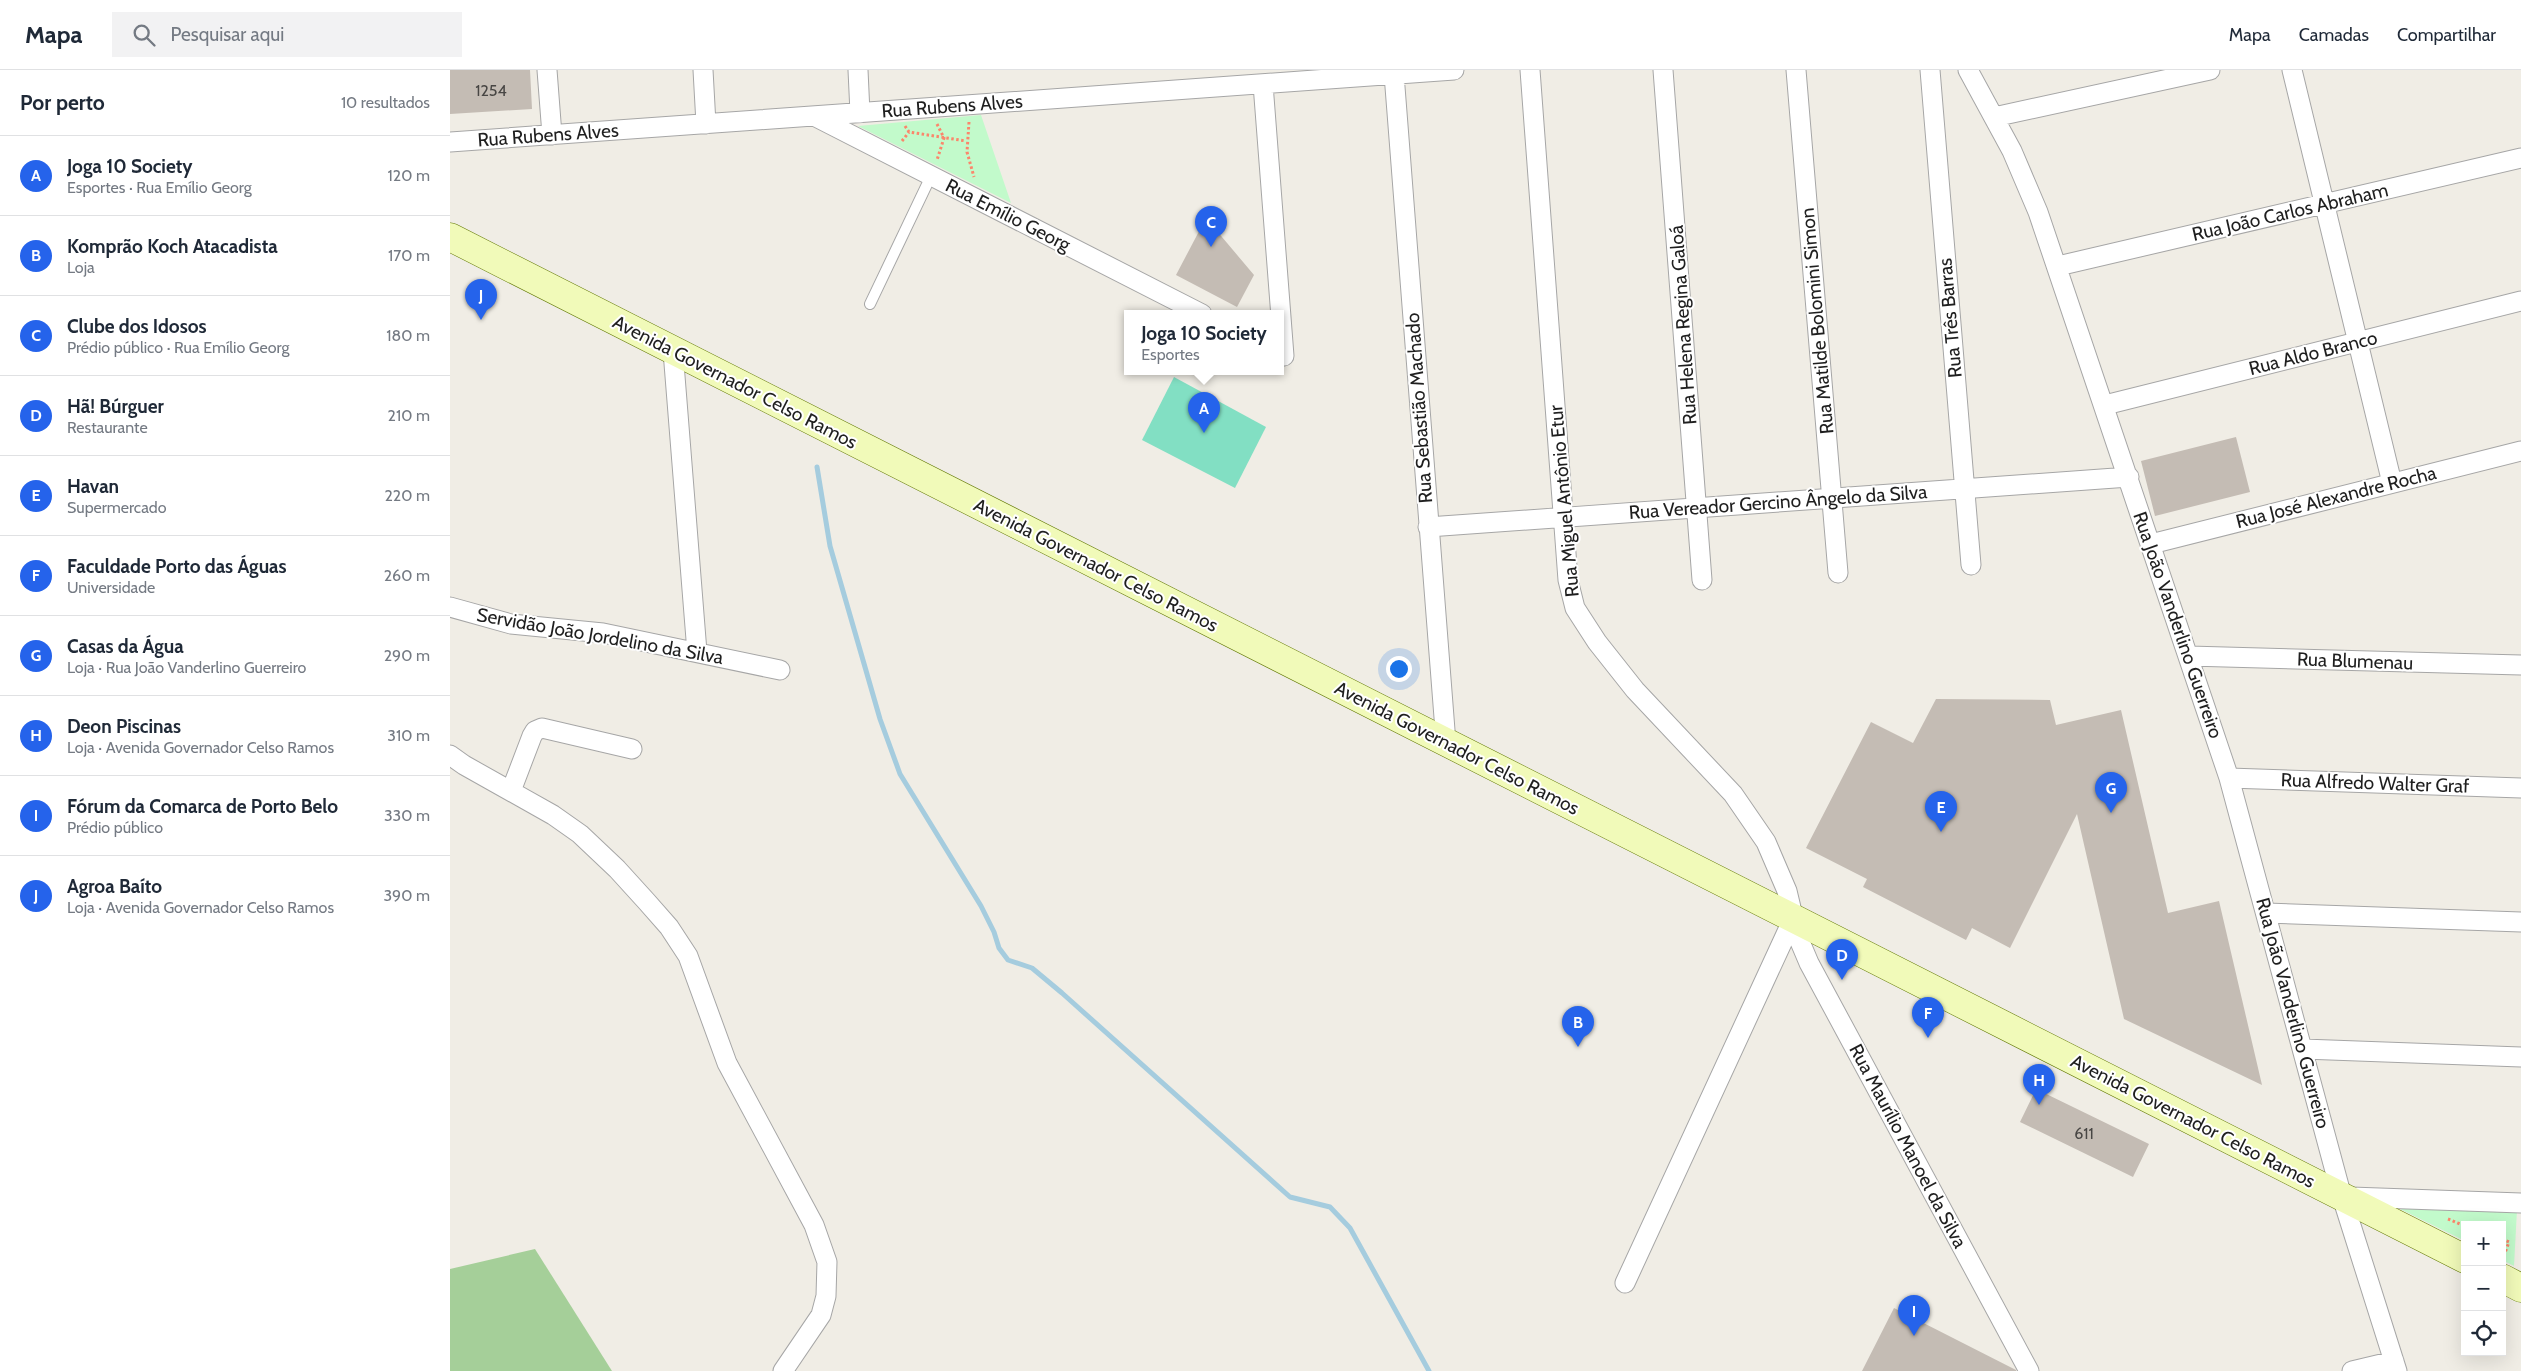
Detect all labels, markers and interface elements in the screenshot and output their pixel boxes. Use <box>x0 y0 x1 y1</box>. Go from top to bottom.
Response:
search box <box>112 12 462 57</box>
text: Mapa <box>25 20 82 49</box>
icon: search <box>130 21 158 49</box>
text: Pesquisar aqui <box>170 23 284 46</box>
text: Mapa <box>2229 24 2271 46</box>
text: Camadas <box>2299 24 2369 46</box>
text: Compartilhar <box>2397 24 2496 46</box>
house number: 1254 <box>475 81 507 100</box>
text: Por perto <box>20 90 105 115</box>
street label: Rua Rubens Alves <box>881 90 1024 122</box>
text: 10 resultados <box>341 93 430 112</box>
street label: Rua Rubens Alves <box>477 119 620 151</box>
text: Joga 10 Society <box>67 155 192 178</box>
text: A <box>31 166 41 185</box>
text: 120 m <box>388 166 430 185</box>
street label: Rua Emílio Georg <box>942 174 1075 257</box>
text: Esportes · Rua Emílio Georg <box>67 178 252 197</box>
street label: Rua João Carlos Abraham <box>2190 178 2390 246</box>
pin: C <box>1195 206 1227 247</box>
street label: Rua Matilde Bolomini Simon <box>1796 207 1838 435</box>
street label: Rua Helena Regina Galoá <box>1665 224 1701 426</box>
text: Komprão Koch Atacadista <box>67 235 278 258</box>
text: B <box>31 246 41 265</box>
text: 170 m <box>388 246 430 265</box>
street label: Rua Três Barras <box>1933 257 1967 379</box>
text: Loja <box>67 258 95 277</box>
pin: J <box>465 279 497 320</box>
street label: Avenida Governador Celso Ramos <box>609 310 861 454</box>
popup <box>1124 310 1284 375</box>
street label: Rua Sebastião Machado <box>1401 312 1437 504</box>
text: Clube dos Idosos <box>67 315 207 338</box>
text: Joga 10 Society <box>1141 322 1267 345</box>
text: C <box>31 326 41 345</box>
text: 180 m <box>386 326 430 345</box>
street label: Rua Aldo Branco <box>2246 326 2380 380</box>
text: Prédio público · Rua Emílio Georg <box>67 338 289 357</box>
text: Esportes <box>1141 345 1200 364</box>
pin: A <box>1188 392 1220 433</box>
text: Hã! Búrguer <box>67 395 164 418</box>
street label: Rua Miguel Antônio Etur <box>1544 404 1584 598</box>
text: D <box>30 406 42 425</box>
text: 210 m <box>388 406 430 425</box>
text: Restaurante <box>67 418 148 437</box>
street label: Rua José Alexandre Rocha <box>2233 461 2439 533</box>
text: Havan <box>67 475 119 498</box>
street label: Rua Vereador Gercino Ângelo da Silva <box>1628 479 1928 524</box>
text: E <box>31 486 41 505</box>
text: 220 m <box>384 486 430 505</box>
street label: Avenida Governador Celso Ramos <box>970 493 1222 637</box>
text: Supermercado <box>67 498 167 517</box>
street label: Rua João Vanderlino Guerreiro <box>2128 509 2228 741</box>
text: Faculdade Porto das Águas <box>67 555 287 578</box>
text: F <box>32 566 40 585</box>
text: 260 m <box>384 566 430 585</box>
text: Universidade <box>67 578 155 597</box>
street label: Servidão João Jordelino da Silva <box>475 603 725 669</box>
text: Casas da Água <box>67 635 184 658</box>
text: G <box>31 646 41 665</box>
text: 290 m <box>384 646 430 665</box>
street label: Rua Blumenau <box>2296 647 2414 675</box>
your location <box>1386 656 1412 682</box>
text: Loja · Rua João Vanderlino Guerreiro <box>67 658 306 677</box>
street label: Avenida Governador Celso Ramos <box>1331 676 1583 820</box>
text: Deon Piscinas <box>67 715 181 738</box>
text: H <box>30 726 42 745</box>
text: 310 m <box>387 726 430 745</box>
text: Loja · Avenida Governador Celso Ramos <box>67 738 334 757</box>
street label: Rua Alfredo Walter Graf <box>2280 768 2470 798</box>
pin: G <box>2095 772 2127 813</box>
pin: E <box>1925 791 1957 832</box>
text: Fórum da Comarca de Porto Belo <box>67 795 338 818</box>
text: I <box>34 806 38 825</box>
text: 330 m <box>384 806 430 825</box>
text: Prédio público <box>67 818 163 837</box>
text: Agroa Baíto <box>67 875 162 898</box>
text: J <box>34 886 38 905</box>
text: 390 m <box>383 886 430 905</box>
street label: Rua João Vanderlino Guerreiro <box>2251 895 2335 1131</box>
text: Loja · Avenida Governador Celso Ramos <box>67 898 334 917</box>
pin: D <box>1826 939 1858 980</box>
pin: F <box>1912 997 1944 1038</box>
pin: B <box>1562 1006 1594 1047</box>
street label: Rua Maurílio Manoel da Silva <box>1844 1040 1972 1252</box>
street label: Avenida Governador Celso Ramos <box>2067 1049 2319 1193</box>
pin: H <box>2023 1064 2055 1105</box>
house number: 611 <box>2074 1124 2094 1143</box>
map controls <box>2461 1221 2506 1356</box>
button: + <box>2461 1221 2506 1266</box>
button: − <box>2461 1266 2506 1311</box>
pin: I <box>1898 1295 1930 1336</box>
button: locate <box>2461 1311 2506 1356</box>

